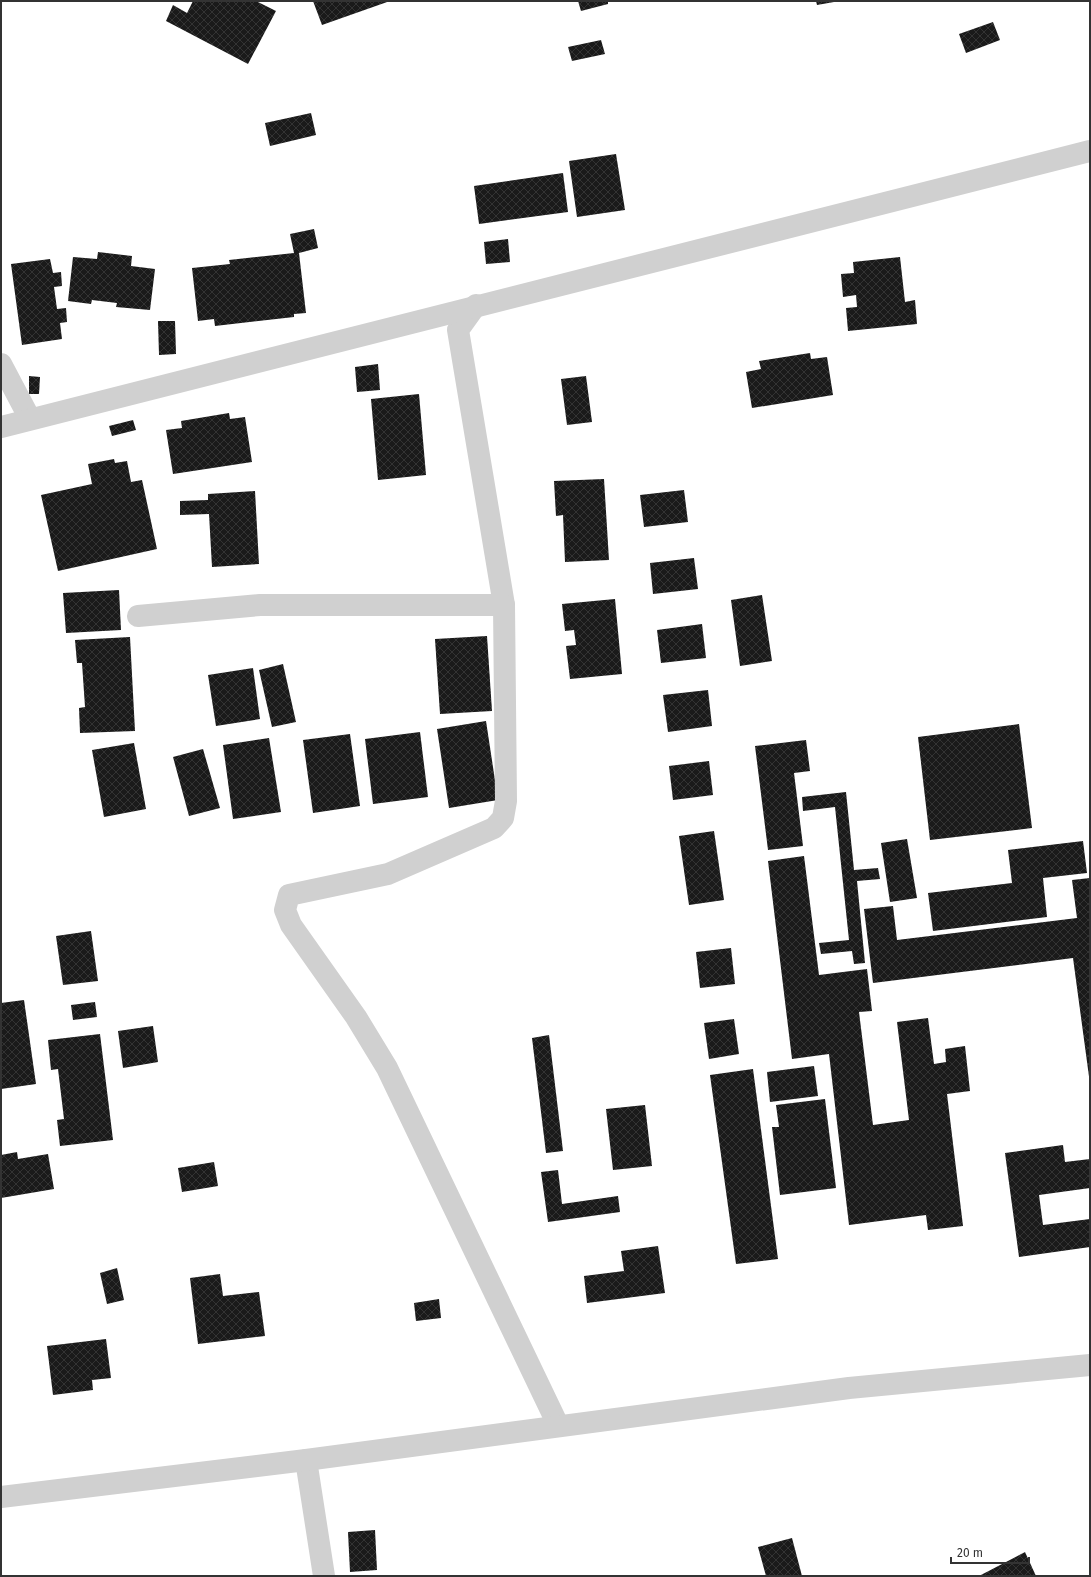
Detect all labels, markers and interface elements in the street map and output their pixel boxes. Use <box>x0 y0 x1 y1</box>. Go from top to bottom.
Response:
scale bar <box>951 1539 1029 1565</box>
text: 20 m <box>957 1546 983 1560</box>

